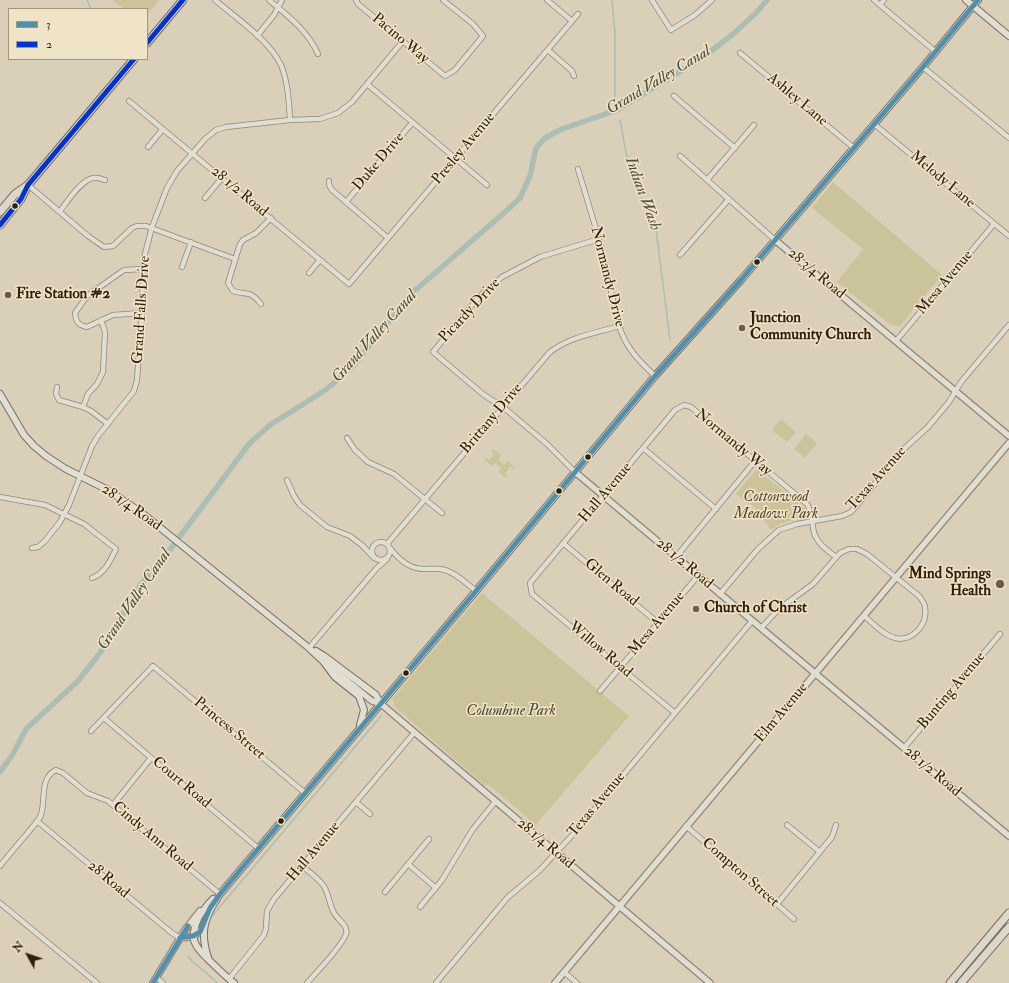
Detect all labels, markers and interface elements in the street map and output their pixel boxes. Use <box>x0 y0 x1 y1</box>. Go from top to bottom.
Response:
legend <box>8 8 148 60</box>
street label: Pacino Way <box>368 10 432 68</box>
text: 3 <box>46 17 51 32</box>
text: 2 <box>46 37 52 52</box>
water label: Grand Valley Canal <box>604 42 714 120</box>
street label: Ashley Lane <box>763 70 831 130</box>
street label: Presley Avenue <box>429 109 499 189</box>
street label: Duke Drive <box>349 129 409 195</box>
street label: Melody Lane <box>906 147 978 213</box>
water label: Indian Wash <box>620 155 664 233</box>
street label: 28 1/2 Road <box>207 163 271 221</box>
unlabelled marker <box>10 201 20 211</box>
street label: Normandy Drive <box>586 225 628 329</box>
street label: 28 3/4 Road <box>784 245 848 303</box>
street label: Mesa Avenue <box>913 247 977 319</box>
street label: Grand Falls Drive <box>129 255 155 365</box>
unlabelled marker <box>752 257 762 267</box>
street label: Picardy Drive <box>436 275 504 347</box>
place label: Fire Station #2 <box>16 286 110 304</box>
water label: Grand Valley Canal <box>328 287 422 387</box>
marker: Fire Station #2 <box>3 290 13 300</box>
place label: Junction Community Church <box>750 310 871 345</box>
marker: Junction Community Church <box>737 323 747 333</box>
street label: Brittany Drive <box>457 380 527 458</box>
street label: Normandy Way <box>691 406 775 480</box>
street label: Texas Avenue <box>844 443 910 515</box>
unlabelled marker <box>583 452 593 462</box>
street label: Hall Avenue <box>576 459 636 527</box>
street label: 28 1/4 Road <box>97 481 165 535</box>
unlabelled marker <box>554 486 564 496</box>
park label: Cottonwood Meadows Park <box>734 489 818 524</box>
street label: 28 1/2 Road <box>652 535 716 593</box>
water label: Grand Valley Canal <box>94 546 176 654</box>
street label: Glen Road <box>580 555 642 611</box>
place label: Mind Springs Health <box>909 566 991 601</box>
marker: Mind Springs Health <box>994 578 1006 590</box>
street label: Mesa Avenue <box>625 588 689 660</box>
place label: Church of Christ <box>704 600 807 618</box>
marker: Church of Christ <box>691 604 701 614</box>
street label: Willow Road <box>564 618 636 682</box>
street label: Bunting Avenue <box>914 649 990 733</box>
unlabelled marker <box>401 668 411 678</box>
street label: Elm Avenue <box>752 679 812 747</box>
street label: Princess Street <box>190 694 268 764</box>
park label: Columbine Park <box>466 703 556 721</box>
street label: 28 1/2 Road <box>900 743 964 801</box>
street label: Court Road <box>148 753 214 813</box>
street label: Texas Avenue <box>564 769 630 841</box>
street label: Cindy Ann Road <box>108 798 196 876</box>
street label: 28 1/4 Road <box>513 815 577 873</box>
unlabelled marker <box>276 816 286 826</box>
street label: Hall Avenue <box>284 818 344 886</box>
street label: Compton Street <box>698 835 782 911</box>
street label: 28 Road <box>83 857 133 903</box>
north arrow <box>8 935 48 975</box>
text: N <box>10 939 27 955</box>

